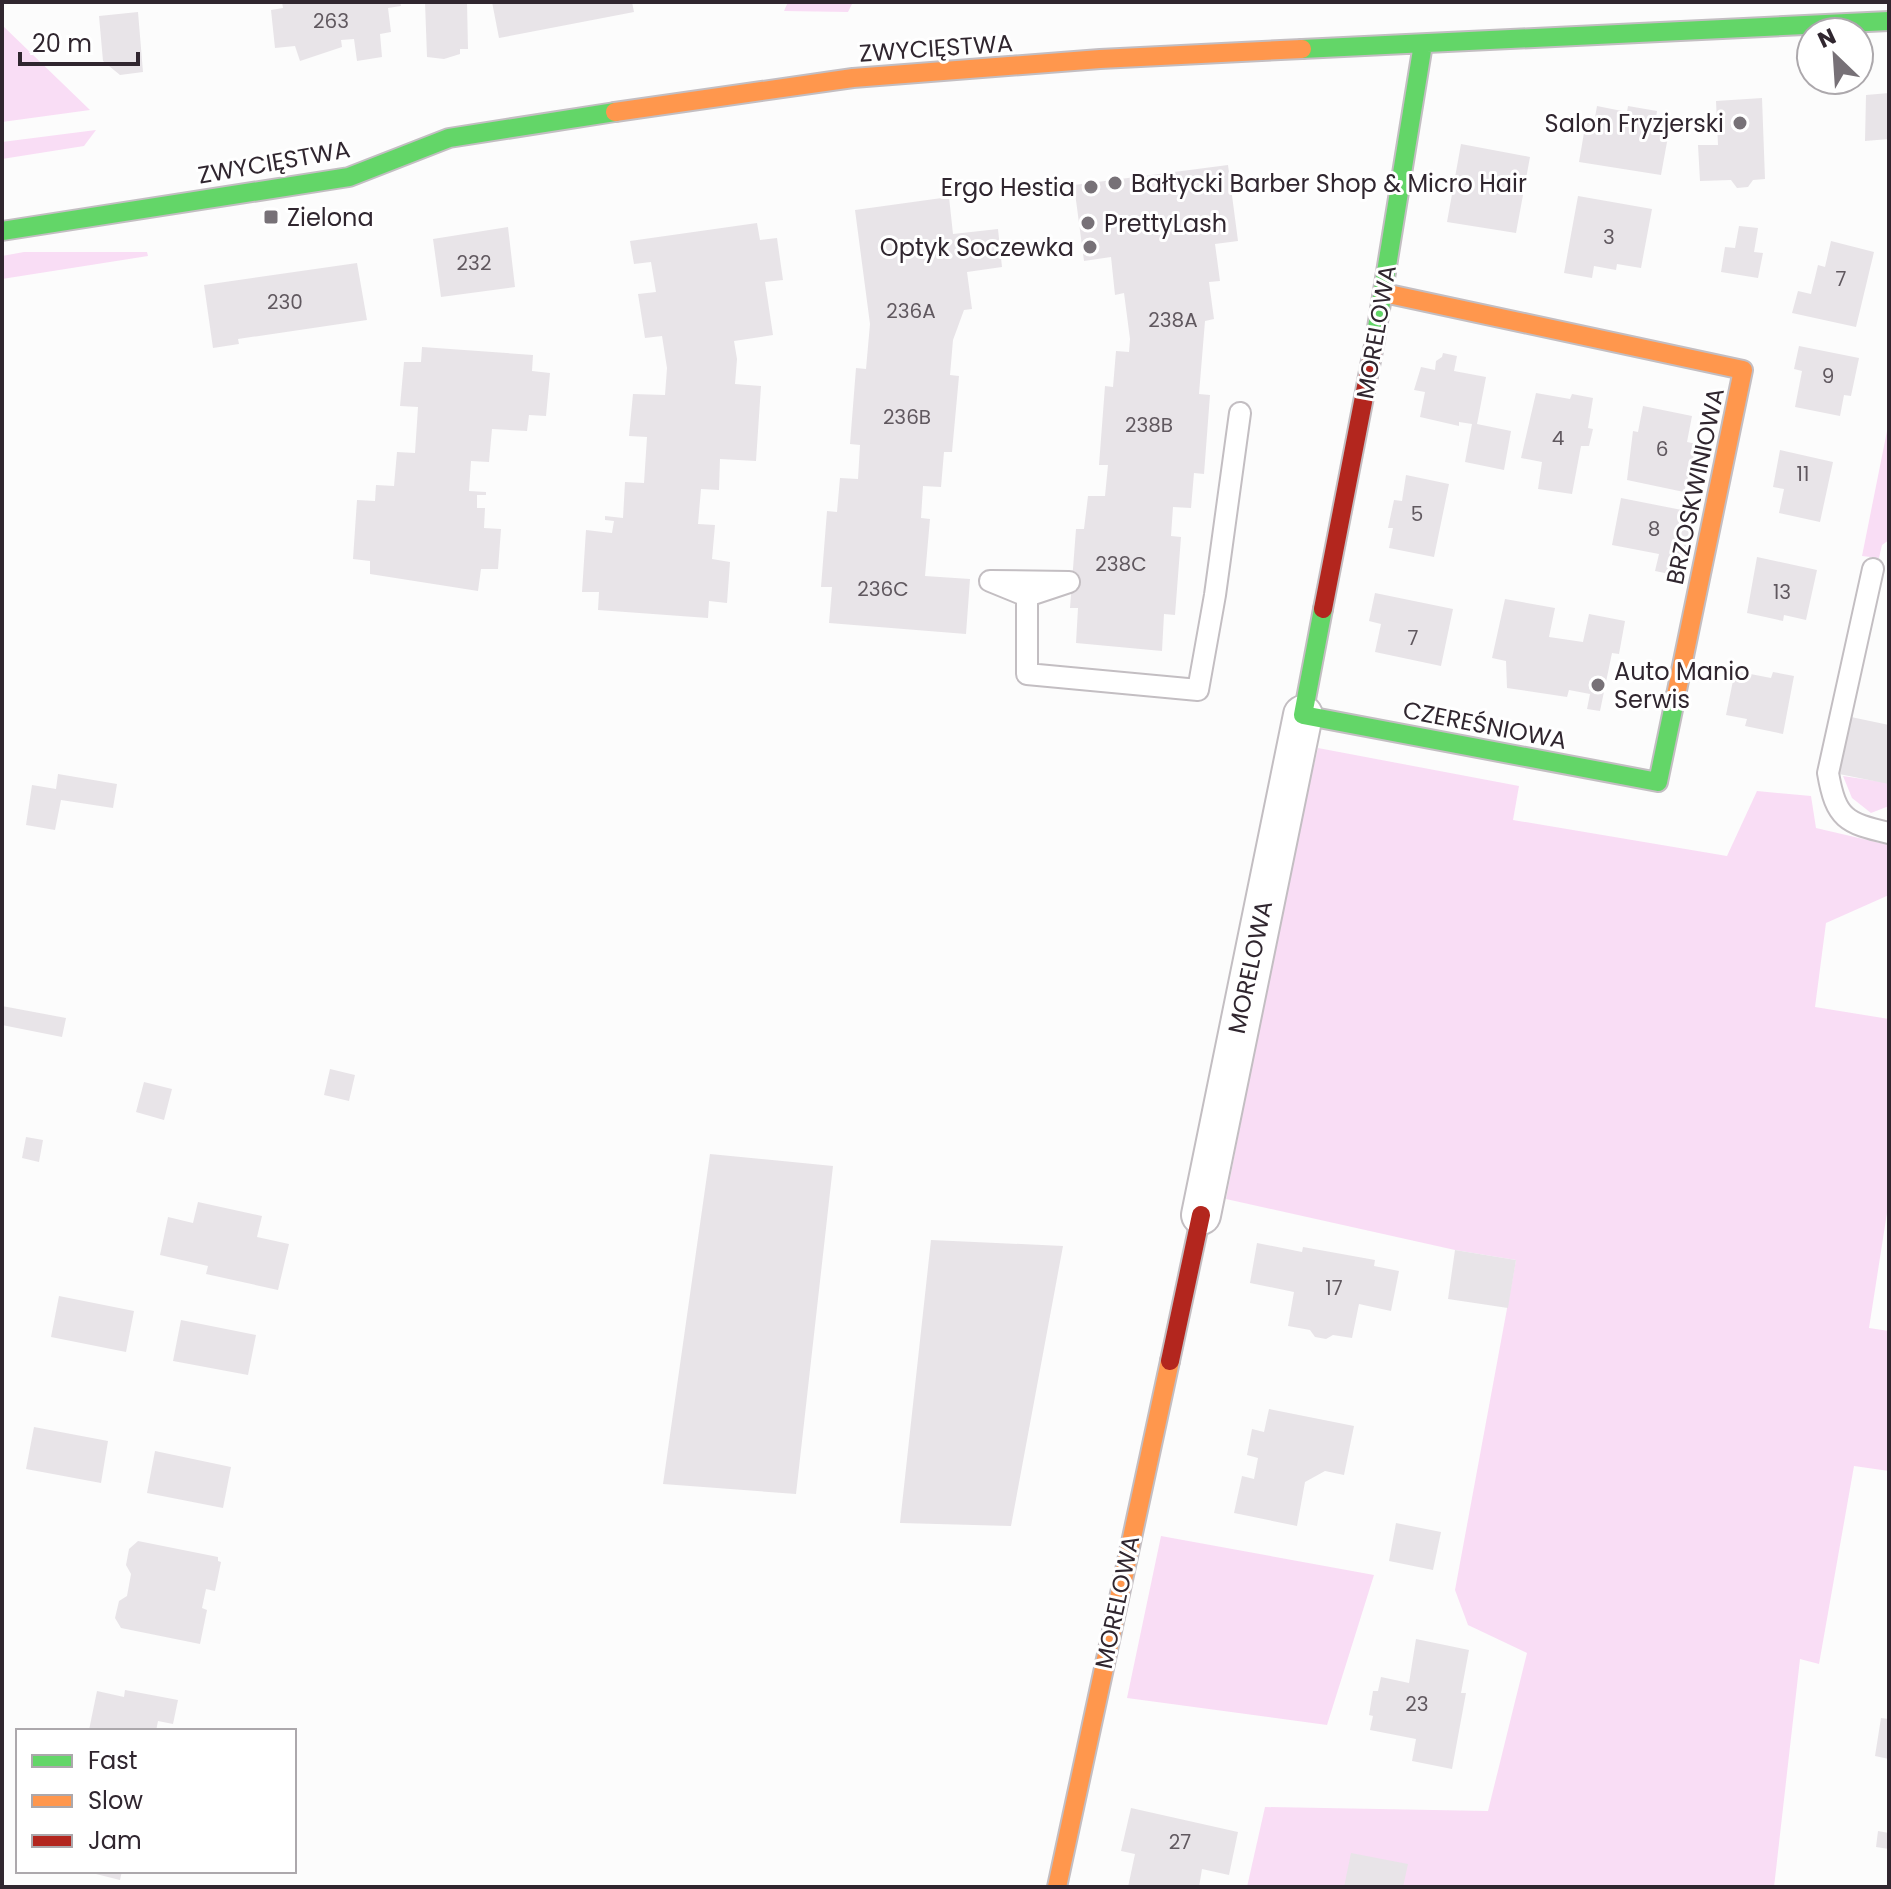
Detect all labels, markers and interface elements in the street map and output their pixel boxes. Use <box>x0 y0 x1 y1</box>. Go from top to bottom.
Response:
house number: 263 <box>313 7 349 35</box>
scale bar <box>20 16 138 66</box>
north arrow <box>1795 16 1875 96</box>
text: N <box>1813 21 1841 56</box>
street label: ZWYCIĘSTWA <box>858 26 1014 70</box>
text: 20 m <box>32 27 92 60</box>
place label: Salon Fryzjerski <box>1545 107 1724 140</box>
marker: Salon Fryzjerski <box>1731 114 1749 132</box>
street label: ZWYCIĘSTWA <box>195 132 353 192</box>
place label: Bałtycki Barber Shop & Micro Hair <box>1131 167 1527 200</box>
place label: Ergo Hestia <box>941 171 1075 204</box>
marker: Bałtycki Barber Shop & Micro Hair <box>1106 174 1124 192</box>
marker: Ergo Hestia <box>1082 178 1100 196</box>
place label: Zielona <box>287 201 374 234</box>
place label: PrettyLash <box>1104 207 1227 240</box>
marker: Zielona <box>262 208 280 226</box>
marker: PrettyLash <box>1079 214 1097 232</box>
house number: 3 <box>1603 223 1615 251</box>
place label: Optyk Soczewka <box>880 231 1074 264</box>
marker: Optyk Soczewka <box>1081 238 1099 256</box>
house number: 232 <box>457 249 491 277</box>
street label: MORELOWA <box>1348 263 1404 401</box>
house number: 7 <box>1836 265 1847 293</box>
house number: 230 <box>267 288 303 316</box>
house number: 236A <box>886 297 936 325</box>
house number: 238A <box>1148 306 1198 334</box>
house number: 9 <box>1822 362 1834 390</box>
street label: BRZOSKWINIOWA <box>1658 385 1732 587</box>
house number: 236B <box>883 403 931 431</box>
house number: 238B <box>1125 411 1173 439</box>
house number: 4 <box>1552 424 1564 452</box>
house number: 6 <box>1656 435 1668 463</box>
house number: 11 <box>1797 460 1809 488</box>
house number: 5 <box>1411 500 1423 528</box>
house number: 8 <box>1648 515 1660 543</box>
house number: 238C <box>1095 550 1147 578</box>
house number: 236C <box>857 575 909 603</box>
house number: 13 <box>1773 578 1791 606</box>
house number: 7 <box>1408 624 1419 652</box>
place label: Auto Manio Serwis <box>1614 655 1750 716</box>
marker: Auto Manio Serwis <box>1589 676 1607 694</box>
street label: CZEREŚNIOWA <box>1400 693 1570 757</box>
street label: MORELOWA <box>1220 897 1280 1037</box>
house number: 17 <box>1325 1274 1343 1302</box>
street label: MORELOWA <box>1087 1532 1147 1672</box>
house number: 23 <box>1405 1690 1429 1718</box>
legend <box>16 1729 296 1873</box>
text: Fast <box>88 1744 138 1777</box>
text: Slow <box>88 1784 143 1817</box>
text: Jam <box>88 1824 142 1857</box>
house number: 27 <box>1169 1828 1191 1856</box>

